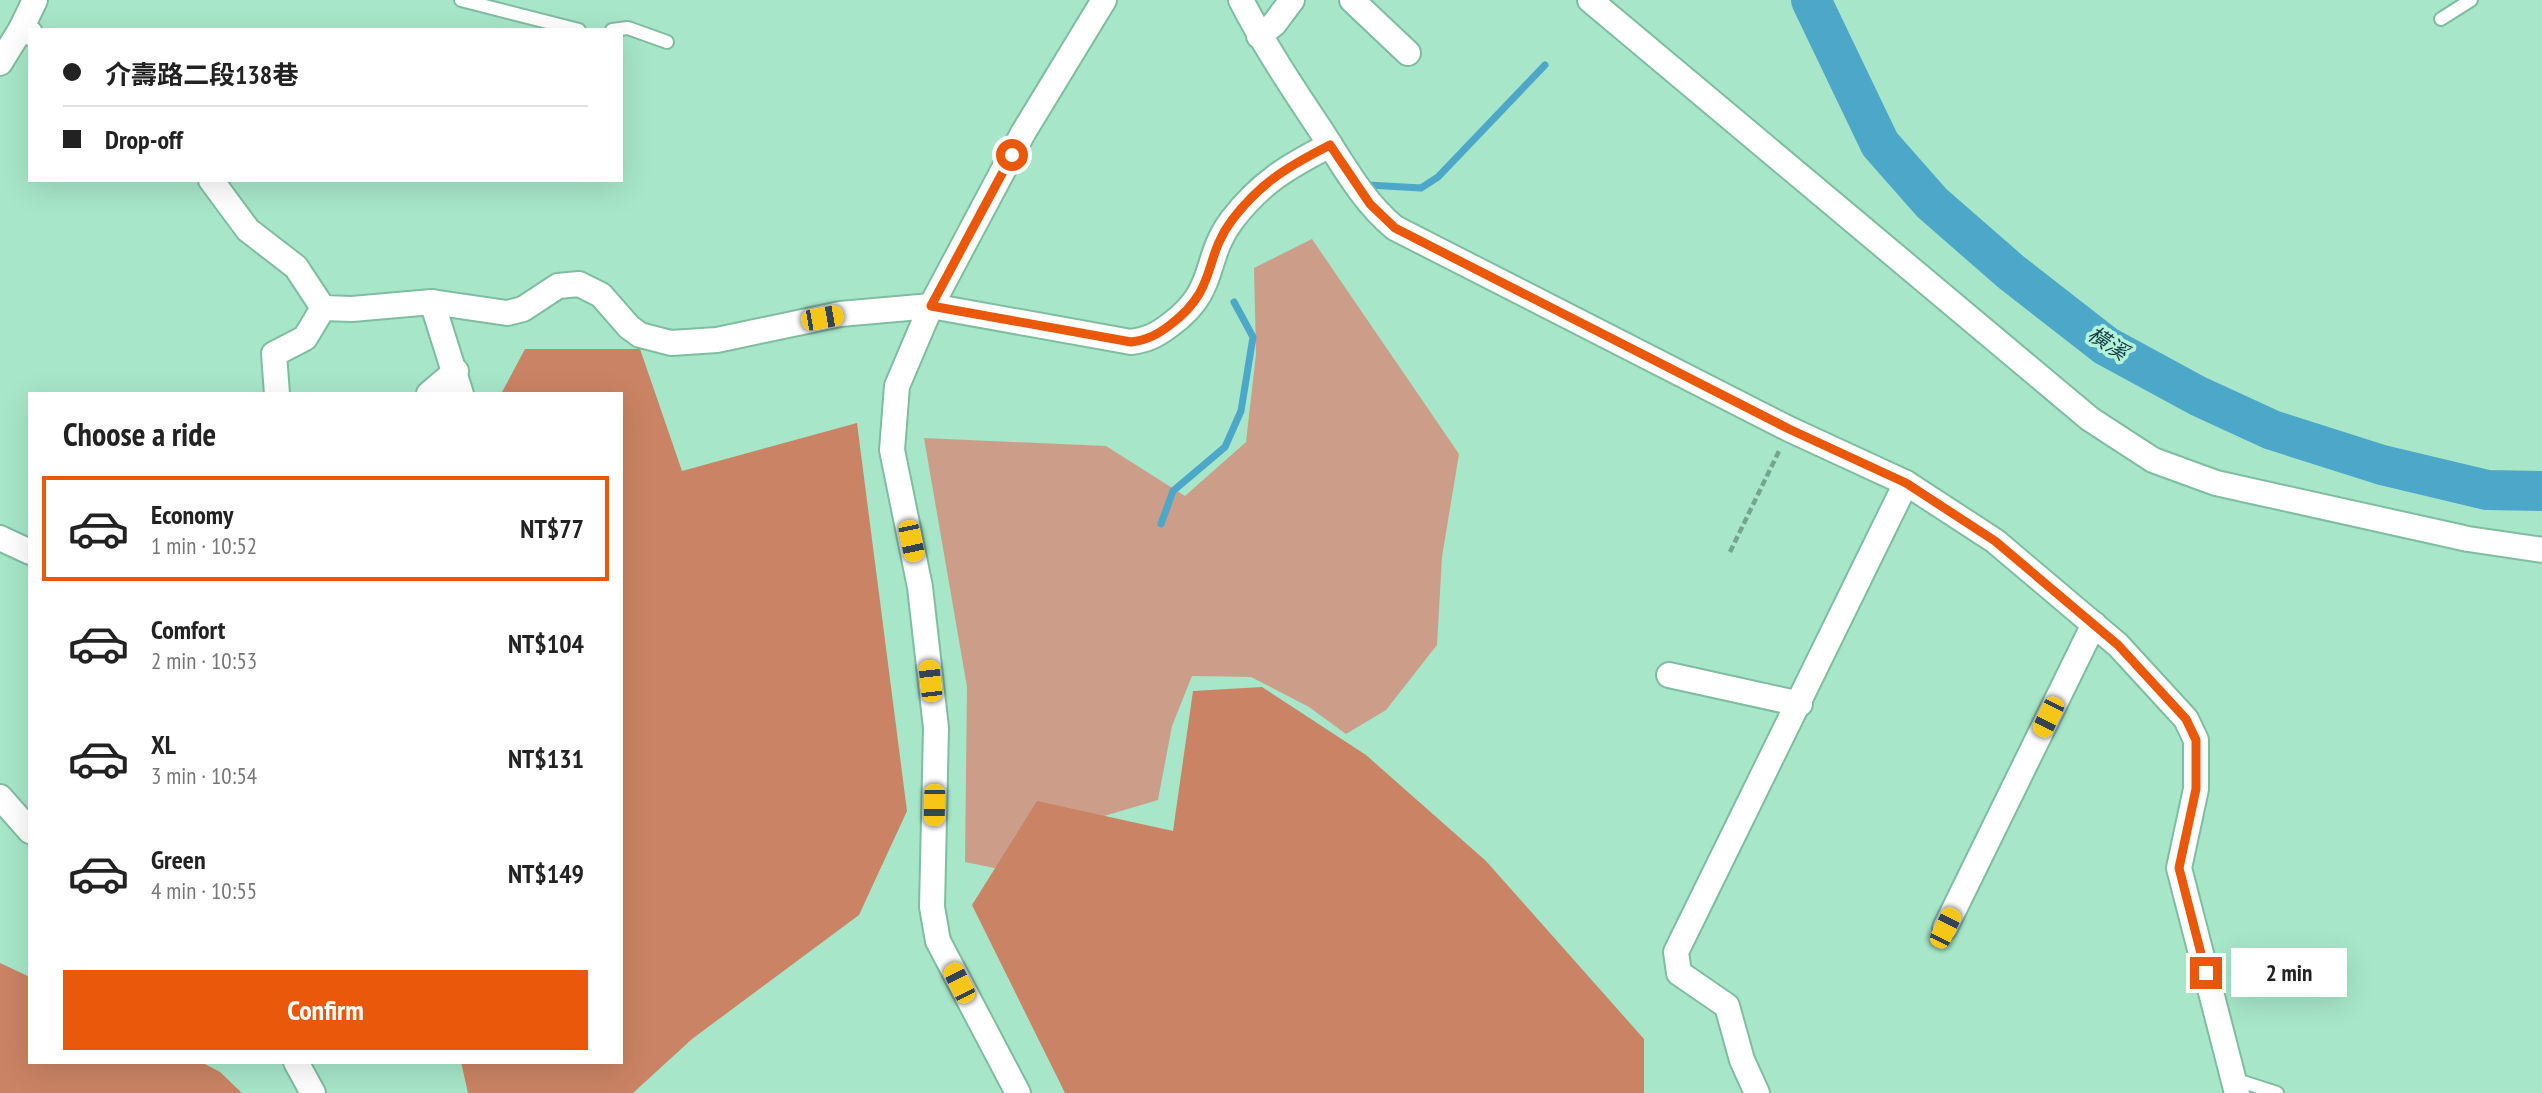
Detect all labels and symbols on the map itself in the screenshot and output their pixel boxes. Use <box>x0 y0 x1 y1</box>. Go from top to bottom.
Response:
route start <box>996 139 1028 171</box>
car <box>800 304 845 332</box>
water label: 橫溪 <box>2083 320 2135 367</box>
car <box>897 518 926 564</box>
car <box>918 659 943 703</box>
car <box>2030 694 2067 740</box>
car <box>924 784 945 826</box>
car <box>1927 905 1964 951</box>
callout: 2 min <box>2230 948 2346 998</box>
route end <box>2190 957 2222 989</box>
car <box>941 960 978 1006</box>

